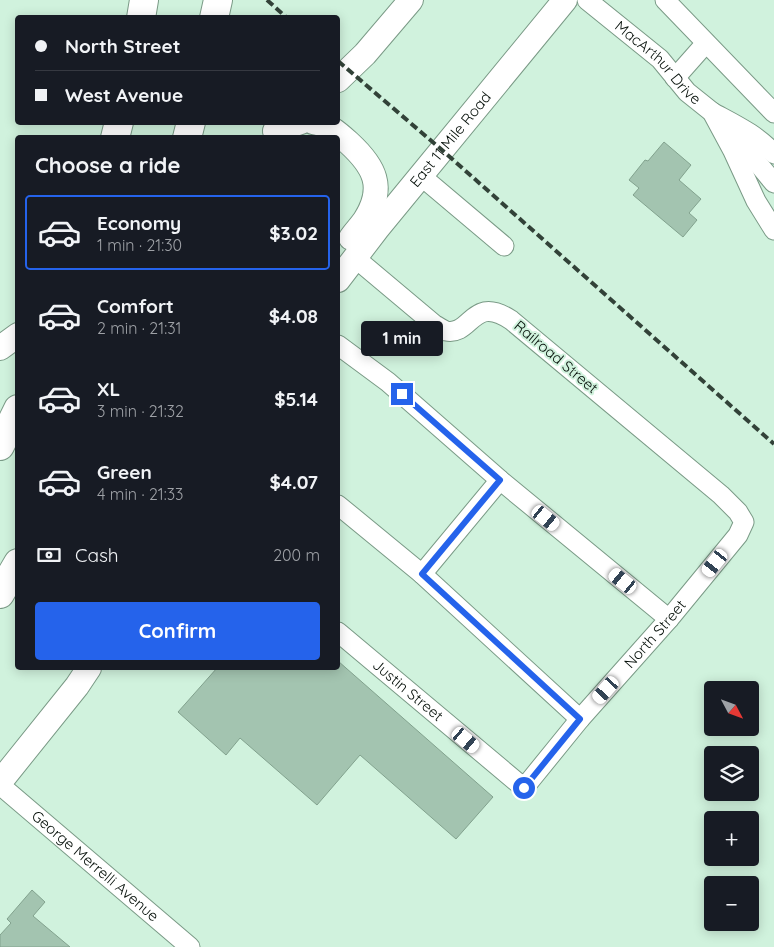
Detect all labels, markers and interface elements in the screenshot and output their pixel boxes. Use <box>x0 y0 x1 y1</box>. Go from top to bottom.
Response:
street label: MacArthur Drive <box>611 16 705 108</box>
text: North Street <box>65 34 180 58</box>
text: West Avenue <box>65 83 183 107</box>
street label: East 11 Mile Road <box>405 88 495 191</box>
text: Choose a ride <box>35 151 180 179</box>
icon: car <box>37 210 82 255</box>
text: Economy <box>97 211 181 235</box>
text: $3.02 <box>269 221 318 245</box>
text: 1 min · 21:30 <box>97 235 182 255</box>
icon: car <box>37 293 82 338</box>
text: Comfort <box>97 294 174 318</box>
text: $4.08 <box>269 304 318 328</box>
street label: Railroad Street <box>511 316 602 397</box>
text: 2 min · 21:31 <box>97 318 181 338</box>
callout: 1 min <box>361 322 443 356</box>
text: 1 min <box>383 328 421 348</box>
icon: car <box>37 376 82 421</box>
text: XL <box>97 377 120 401</box>
route end <box>391 383 413 405</box>
text: $5.14 <box>274 387 318 411</box>
text: 3 min · 21:32 <box>97 401 184 421</box>
icon: car <box>37 459 82 504</box>
text: Green <box>97 460 152 484</box>
text: $4.07 <box>269 470 318 494</box>
text: 4 min · 21:33 <box>97 484 183 504</box>
car <box>529 503 562 533</box>
icon: cash <box>35 541 63 569</box>
text: Cash <box>75 543 119 567</box>
text: 200 m <box>273 545 320 565</box>
car <box>699 547 730 579</box>
car <box>606 566 639 596</box>
street label: North Street <box>620 596 690 672</box>
button: Confirm <box>35 602 320 660</box>
street label: Justin Street <box>369 655 447 725</box>
car <box>590 674 621 706</box>
north arrow <box>704 681 759 736</box>
map controls <box>704 681 759 931</box>
car <box>449 725 482 755</box>
button: layers <box>704 746 759 801</box>
route start <box>513 777 535 799</box>
street label: George Merrelli Avenue <box>28 806 163 925</box>
button: + <box>704 811 759 866</box>
button: − <box>704 876 759 931</box>

